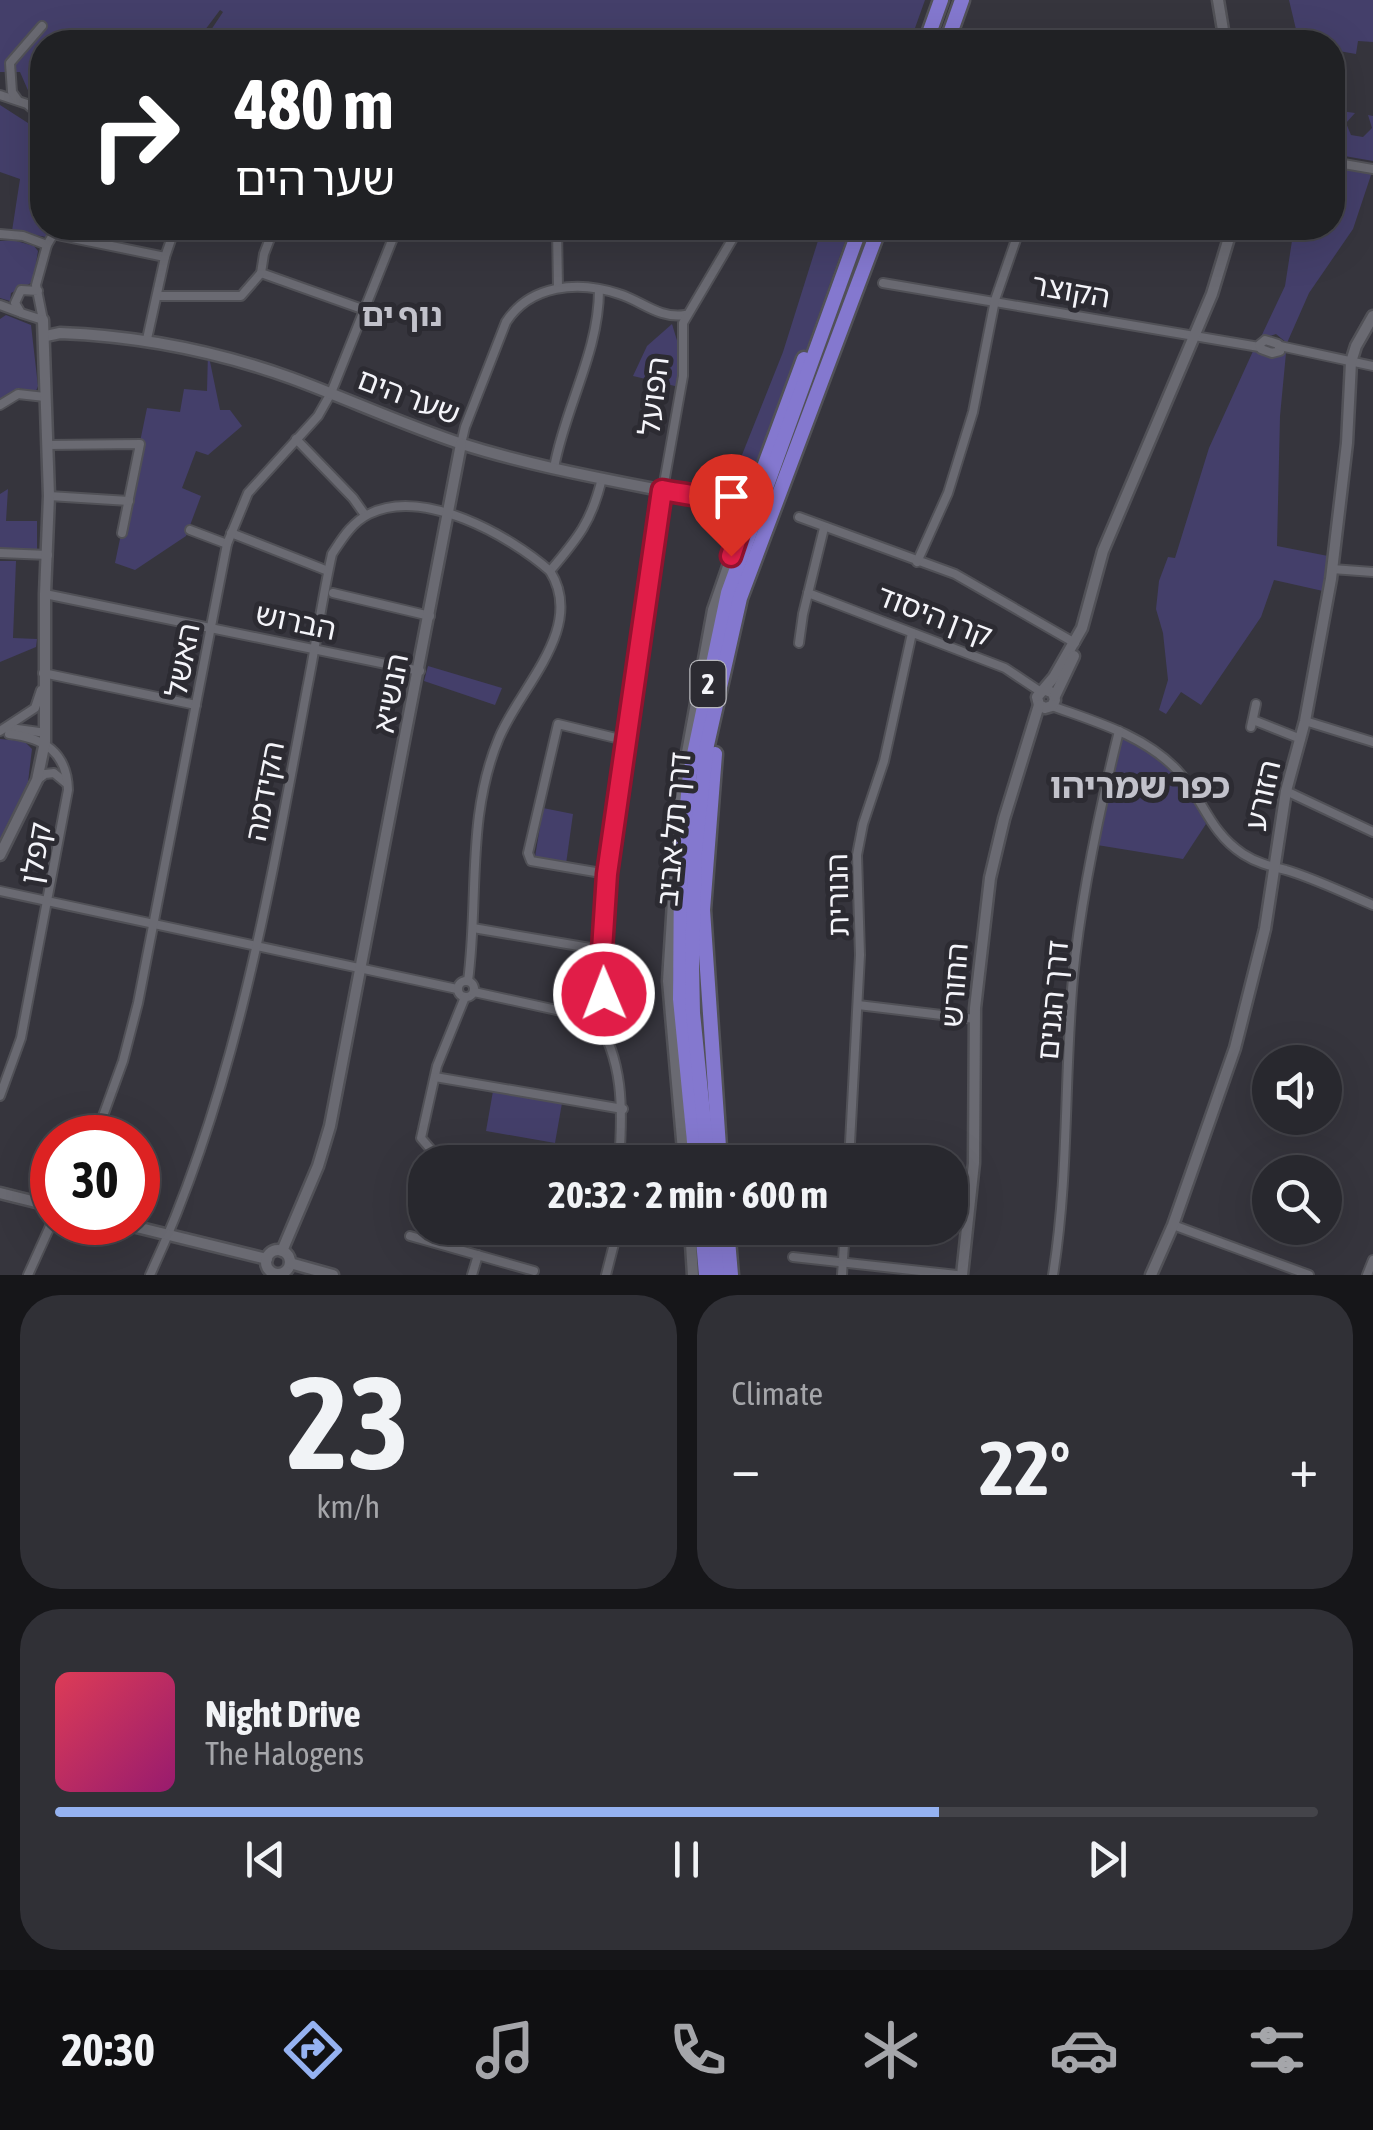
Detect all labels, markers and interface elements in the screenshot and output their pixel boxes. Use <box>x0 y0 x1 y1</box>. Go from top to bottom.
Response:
text: 480 m <box>235 64 394 144</box>
icon: right <box>70 70 200 200</box>
text: שער הים <box>235 153 395 205</box>
street label: הקוצר <box>1029 266 1113 314</box>
district label: נוף ים <box>361 296 443 333</box>
street label: הפועל <box>631 355 675 437</box>
street label: שער הים <box>353 361 465 431</box>
pin <box>689 454 774 557</box>
icon: arrive <box>704 469 759 524</box>
street label: קרן היסוד <box>873 578 997 652</box>
street label: הברוש <box>252 596 340 646</box>
street label: האשל <box>158 620 206 700</box>
street label: הנשיא <box>366 651 414 735</box>
road number: 2 <box>690 661 726 707</box>
street label: הקידמה <box>238 738 290 844</box>
street label: דרך תל-אביב <box>649 750 697 908</box>
street label: הזורע <box>1237 757 1287 833</box>
district label: כפר שמריהו <box>1050 765 1230 805</box>
street label: קפלן <box>13 819 57 887</box>
street label: הנורית <box>819 853 855 937</box>
street label: דרך הגנים <box>1030 939 1074 1061</box>
street label: החורש <box>934 941 974 1029</box>
position arrow <box>552 942 656 1046</box>
map controls <box>1252 1045 1342 1245</box>
button: sound <box>1252 1045 1342 1135</box>
speed limit sign: 30 <box>30 1115 160 1245</box>
button: search <box>1252 1155 1342 1245</box>
text: 20:32 · 2 min · 600 m <box>548 1173 828 1216</box>
text: 23 <box>287 1348 409 1497</box>
text: Climate <box>732 1375 823 1412</box>
text: 22° <box>979 1425 1070 1511</box>
text: − <box>732 1436 760 1499</box>
text: + <box>1289 1436 1318 1499</box>
text: km/h <box>317 1488 380 1525</box>
text: Night Drive <box>205 1692 361 1735</box>
text: The Halogens <box>205 1735 364 1772</box>
icon: previous <box>238 1832 293 1887</box>
icon: pause <box>659 1832 714 1887</box>
icon: next <box>1080 1832 1135 1887</box>
icon: directions <box>278 2015 348 2085</box>
icon: music <box>470 2015 540 2085</box>
icon: phone <box>663 2015 733 2085</box>
icon: climate <box>856 2015 926 2085</box>
icon: car <box>1049 2015 1119 2085</box>
icon: filters <box>1242 2015 1312 2085</box>
text: 20:30 <box>61 2024 155 2076</box>

